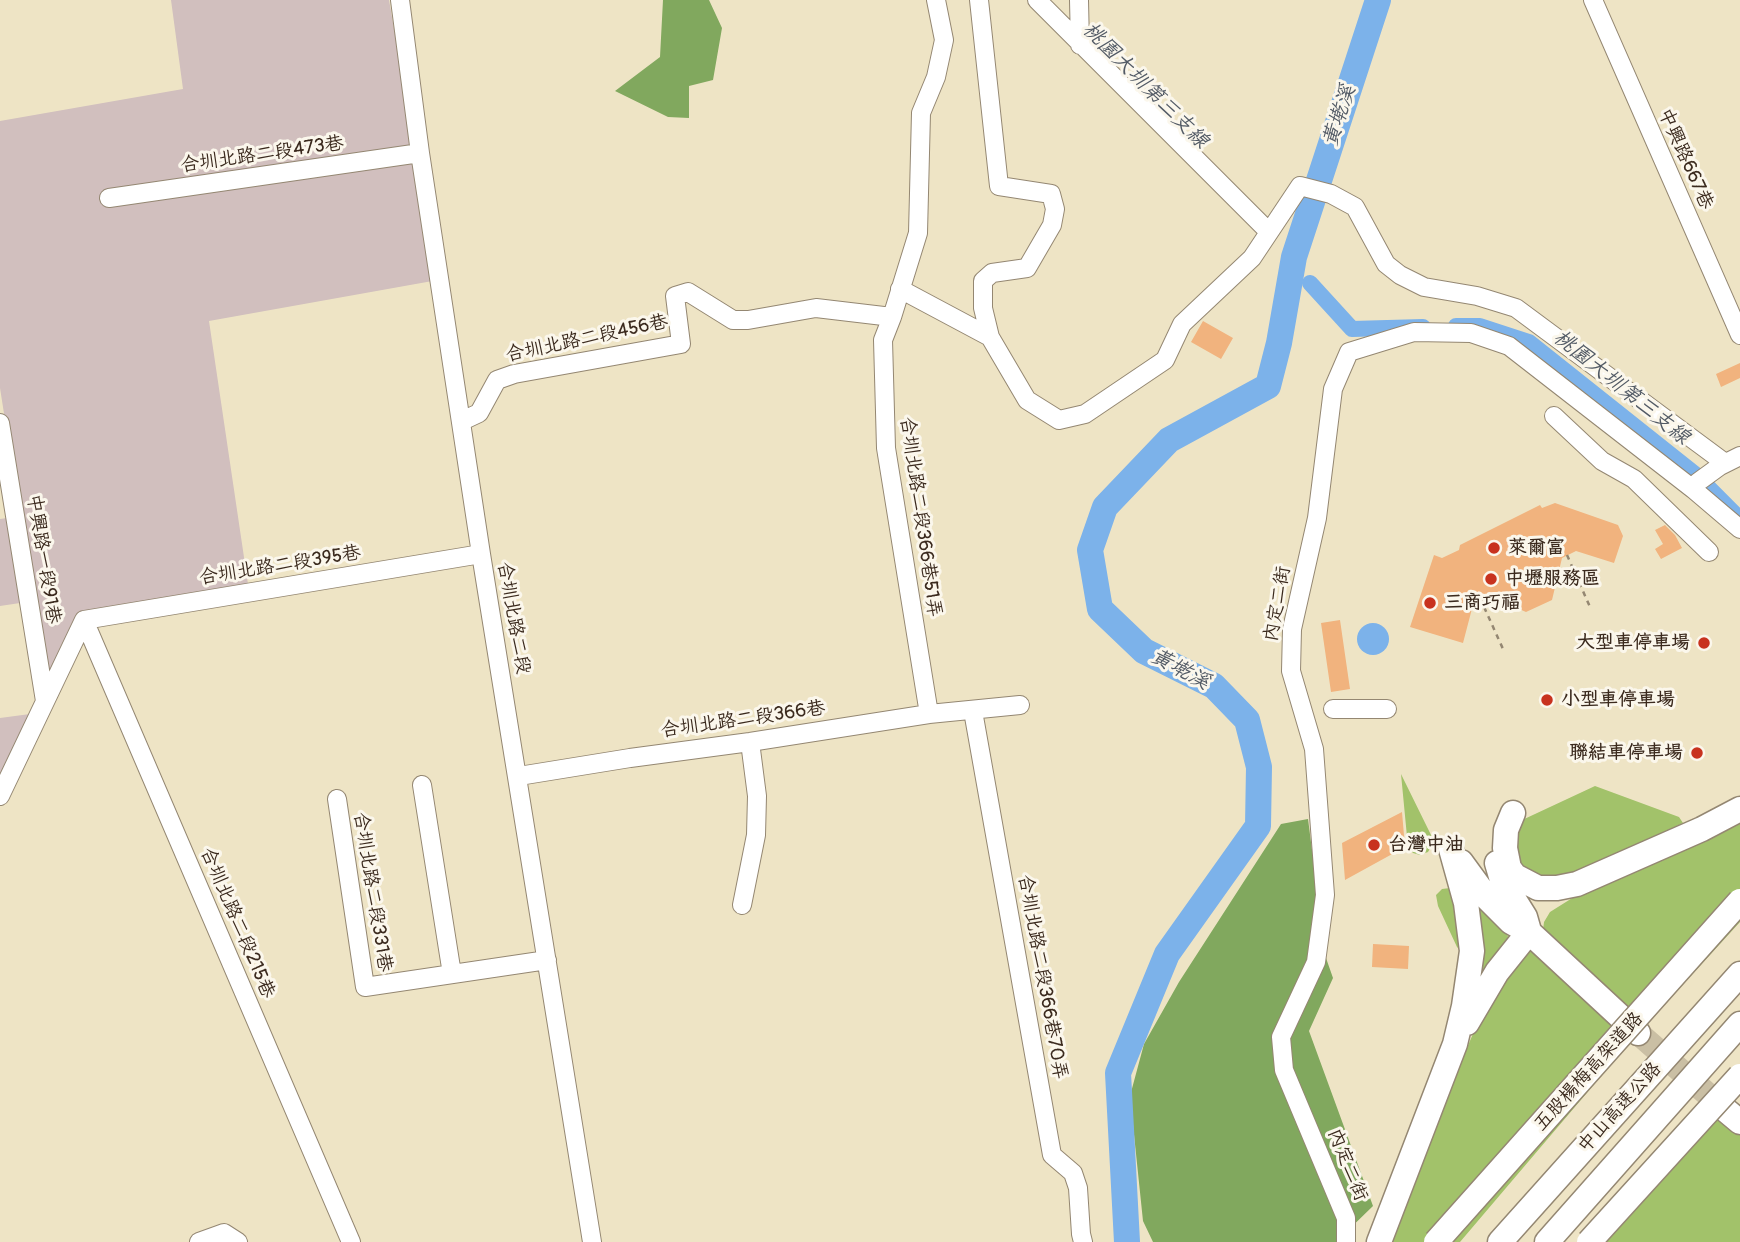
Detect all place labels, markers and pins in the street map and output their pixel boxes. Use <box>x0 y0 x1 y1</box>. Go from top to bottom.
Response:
place label: 萊爾富 <box>1508 537 1565 559</box>
marker: 萊爾富 <box>1486 540 1502 556</box>
place label: 中壢服務區 <box>1505 568 1600 590</box>
marker: 中壢服務區 <box>1483 571 1499 587</box>
place label: 三商巧福 <box>1444 592 1520 614</box>
marker: 三商巧福 <box>1422 595 1438 611</box>
place label: 大型車停車場 <box>1576 632 1690 654</box>
marker: 大型車停車場 <box>1696 635 1712 651</box>
place label: 小型車停車場 <box>1561 689 1675 711</box>
marker: 小型車停車場 <box>1539 692 1555 708</box>
place label: 聯結車停車場 <box>1569 742 1683 764</box>
marker: 聯結車停車場 <box>1689 745 1705 761</box>
place label: 台灣中油 <box>1388 834 1464 856</box>
marker: 台灣中油 <box>1366 837 1382 853</box>

